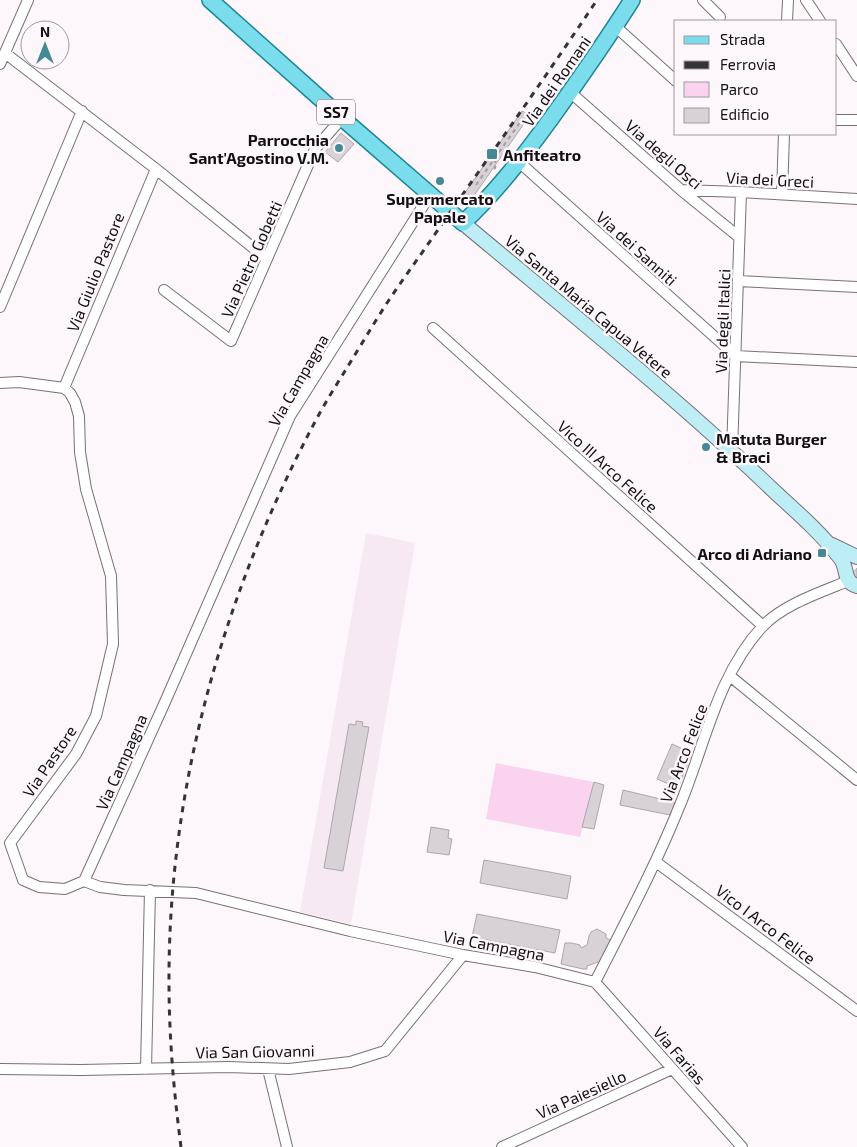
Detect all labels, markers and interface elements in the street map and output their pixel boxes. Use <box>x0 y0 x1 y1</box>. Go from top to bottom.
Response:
north arrow <box>20 20 70 70</box>
legend <box>674 20 837 135</box>
text: N <box>40 23 50 40</box>
text: Strada <box>720 30 765 48</box>
street label: Via dei Romani <box>518 32 594 130</box>
text: Ferrovia <box>720 55 776 73</box>
text: Parco <box>720 80 759 98</box>
road number: SS7 <box>317 100 355 124</box>
text: Edificio <box>720 105 769 123</box>
street label: Via degli Osci <box>622 115 706 193</box>
place label: Parrocchia Sant'Agostino V.M. <box>189 130 329 167</box>
marker: Parrocchia Sant'Agostino V.M. <box>333 142 345 154</box>
place label: Anfiteatro <box>503 145 581 164</box>
marker: Anfiteatro <box>485 147 499 161</box>
street label: Via dei Greci <box>726 167 814 191</box>
marker: Supermercato Papale <box>434 175 446 187</box>
place label: Supermercato Papale <box>386 189 494 226</box>
street label: Via Pietro Gobetti <box>217 198 285 320</box>
street label: Via dei Sanniti <box>593 207 681 289</box>
street label: Via Giulio Pastore <box>62 210 128 334</box>
street label: Via Santa Maria Capua Vetere <box>501 230 677 382</box>
street label: Via degli Italici <box>711 268 733 374</box>
street label: Via Campagna <box>264 331 332 429</box>
street label: Vico III Arco Felice <box>554 416 662 516</box>
place label: Matuta Burger & Braci <box>716 429 827 466</box>
marker: Matuta Burger & Braci <box>700 441 712 453</box>
place label: Arco di Adriano <box>697 544 812 563</box>
marker: Arco di Adriano <box>816 547 828 559</box>
street label: Via Arco Felice <box>655 701 711 805</box>
street label: Via Campagna <box>91 711 151 813</box>
street label: Via Pastore <box>18 722 80 800</box>
street label: Vico I Arco Felice <box>712 880 820 968</box>
street label: Via Campagna <box>442 926 546 964</box>
street label: Via Farias <box>650 1022 710 1088</box>
street label: Via San Giovanni <box>195 1040 315 1062</box>
street label: Via Paiesiello <box>533 1066 629 1122</box>

